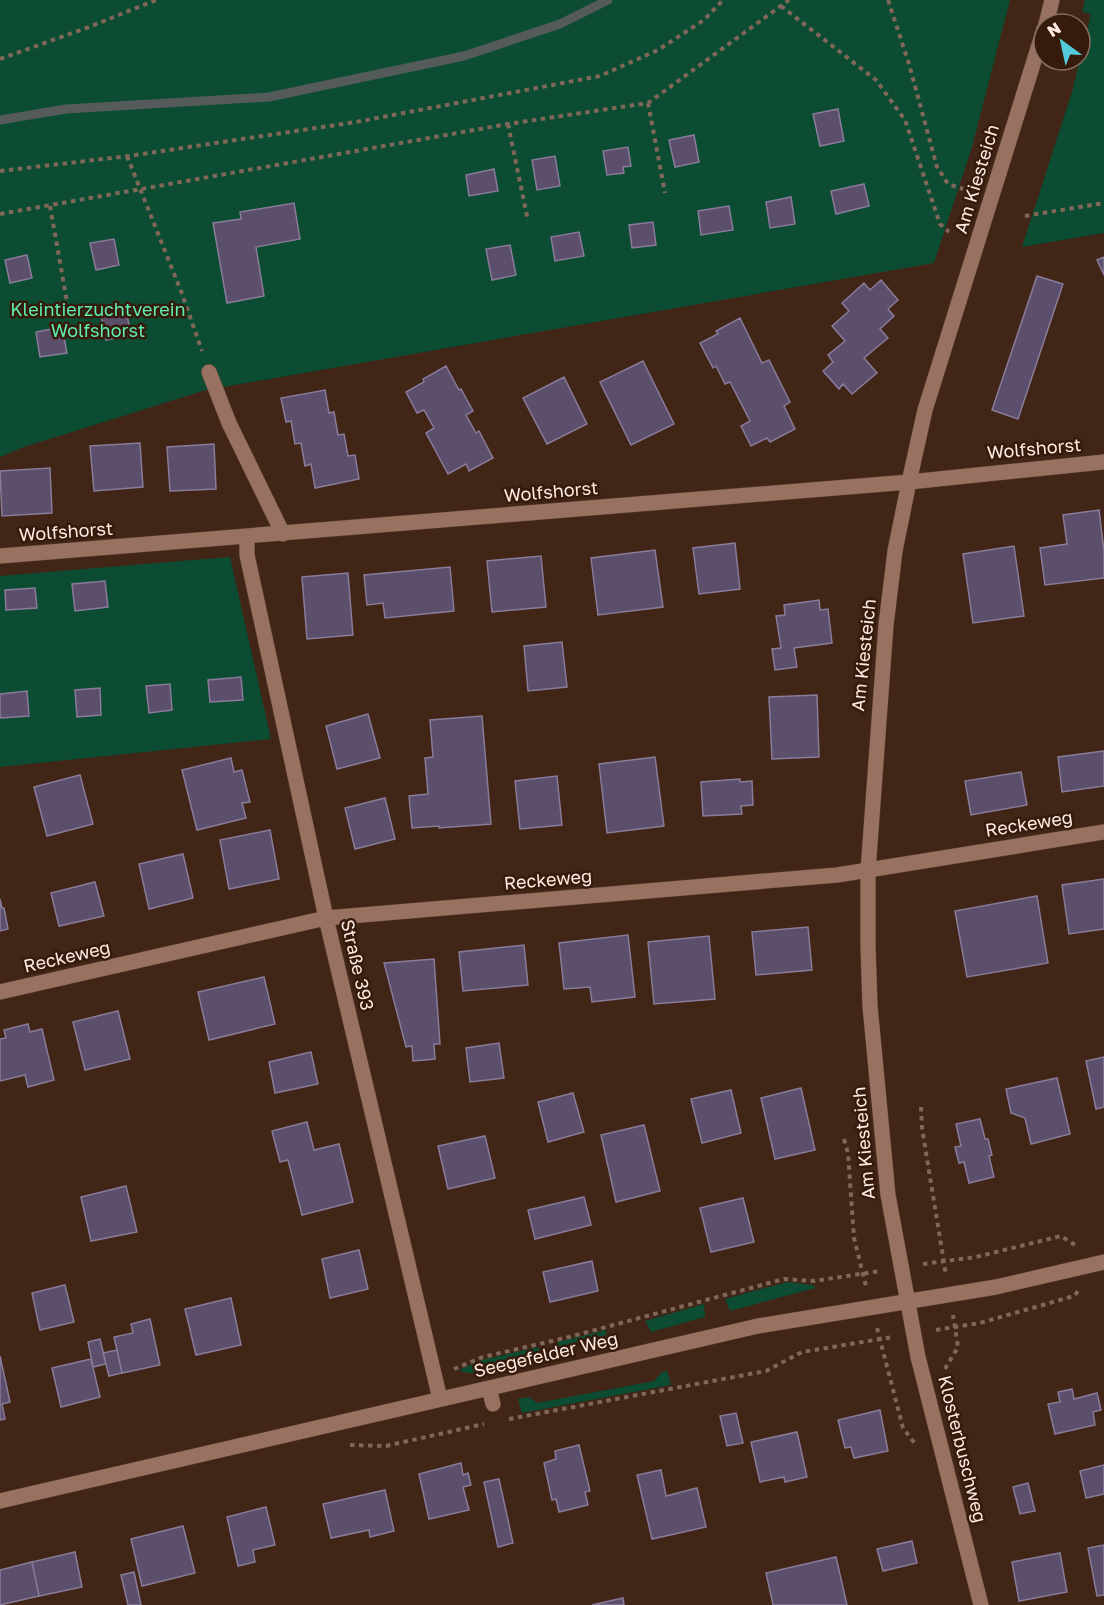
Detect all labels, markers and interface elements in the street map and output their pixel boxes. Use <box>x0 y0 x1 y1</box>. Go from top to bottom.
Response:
north arrow <box>1032 12 1092 72</box>
text: N <box>1043 18 1064 41</box>
street label: Am Kiesteich <box>949 121 1003 236</box>
park label: Kleintierzuchtverein Wolfshorst <box>10 298 186 341</box>
street label: Wolfshorst <box>986 433 1082 463</box>
street label: Wolfshorst <box>503 476 599 506</box>
street label: Wolfshorst <box>18 517 114 545</box>
street label: Am Kiesteich <box>846 598 880 712</box>
street label: Reckeweg <box>984 805 1074 841</box>
street label: Reckeweg <box>503 864 593 894</box>
street label: Straße 393 <box>337 917 379 1012</box>
street label: Reckeweg <box>21 935 112 977</box>
street label: Am Kiesteich <box>847 1086 879 1200</box>
street label: Seegefelder Weg <box>472 1327 620 1381</box>
street label: Klosterbuschweg <box>934 1373 992 1525</box>

